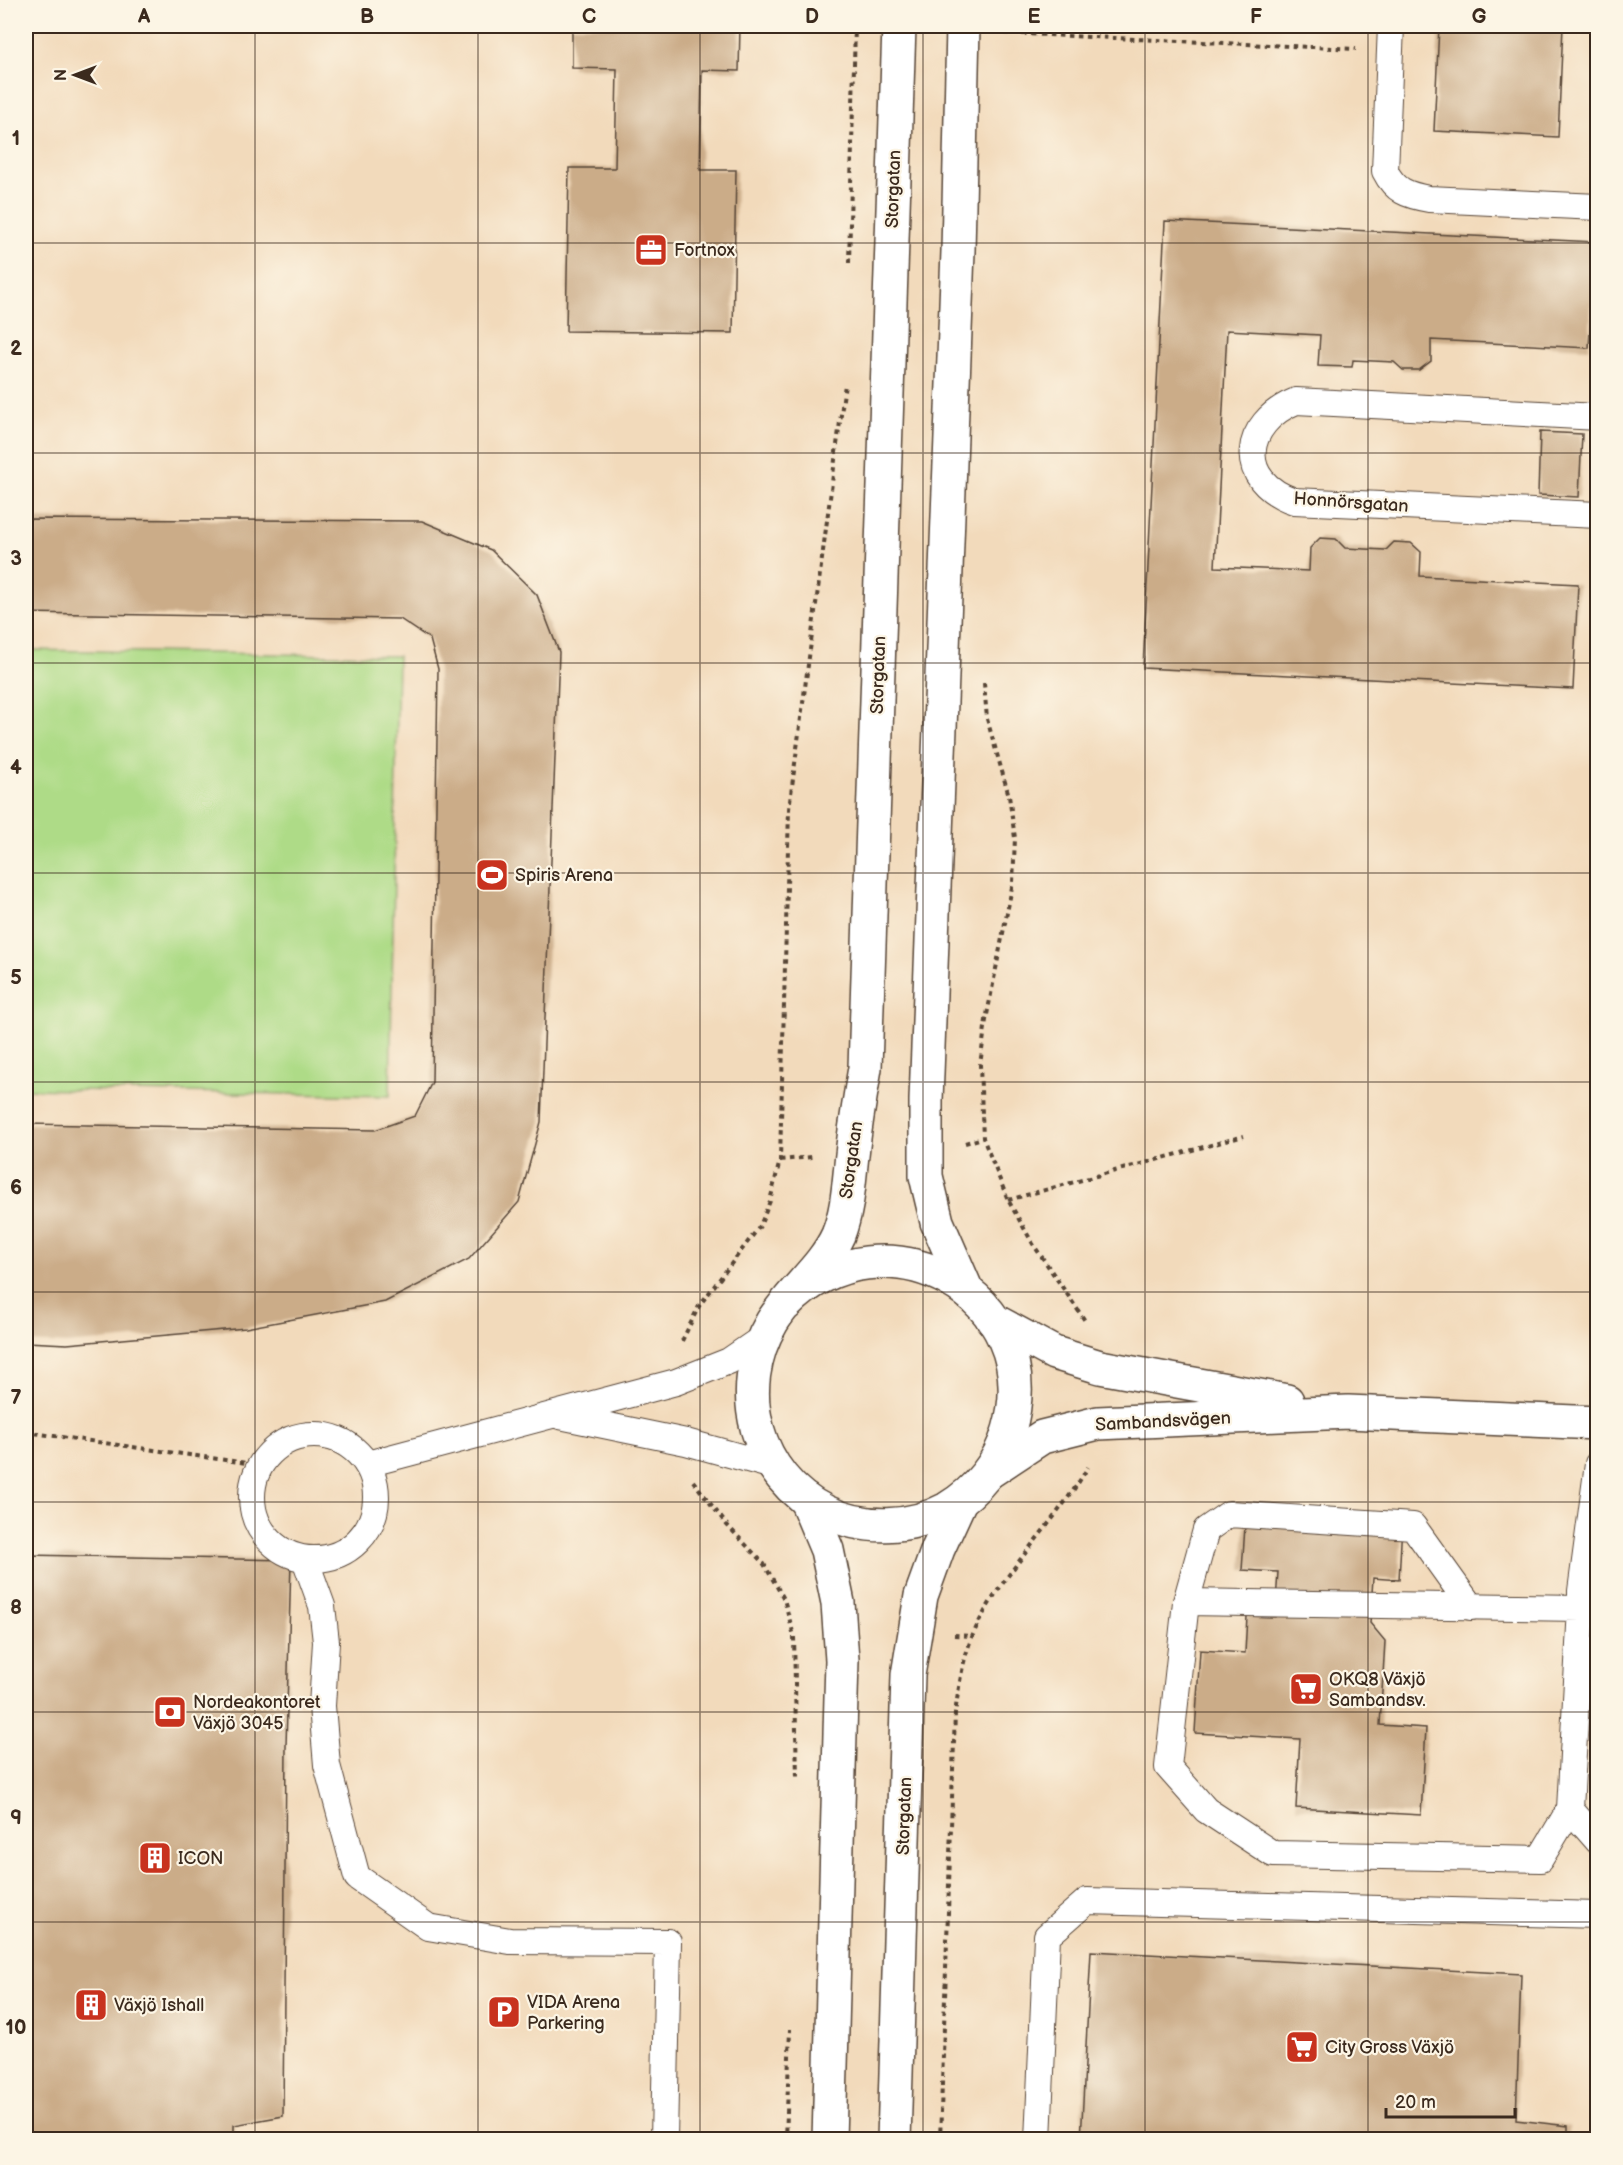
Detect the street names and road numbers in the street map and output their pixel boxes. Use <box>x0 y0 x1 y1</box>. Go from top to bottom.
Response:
street label: Storgatan <box>882 150 905 228</box>
street label: Honnörsgatan <box>1293 488 1409 517</box>
street label: Storgatan <box>867 636 890 714</box>
street label: Storgatan <box>836 1120 867 1200</box>
street label: Sambandsvägen <box>1095 1407 1231 1436</box>
street label: Storgatan <box>893 1777 916 1855</box>

